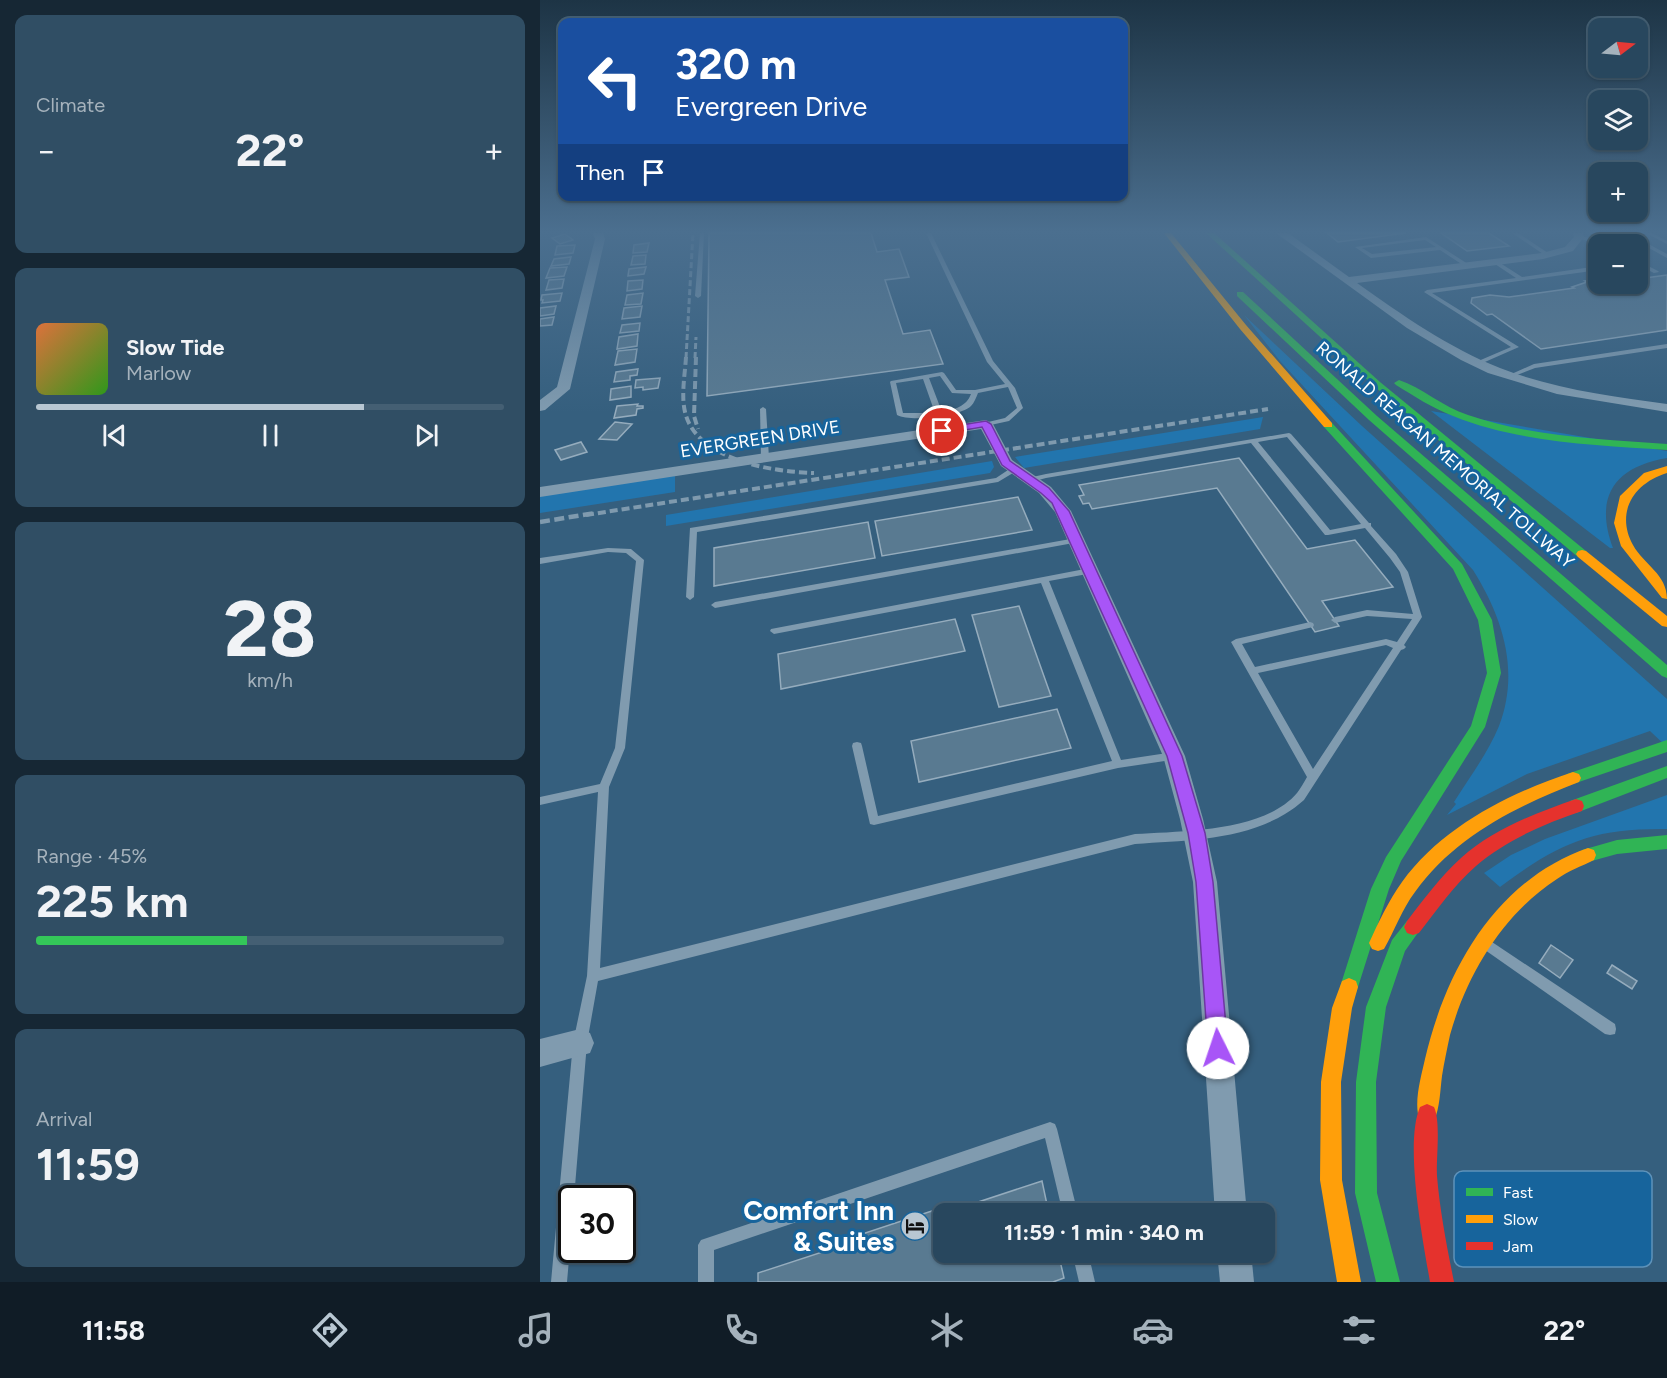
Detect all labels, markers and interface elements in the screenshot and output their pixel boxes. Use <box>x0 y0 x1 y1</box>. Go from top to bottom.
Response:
north arrow <box>1588 18 1648 78</box>
map controls <box>1588 18 1648 294</box>
text: 320 m <box>675 39 797 90</box>
icon: left <box>576 42 654 120</box>
text: Evergreen Drive <box>675 90 867 123</box>
button: layers <box>1588 90 1648 150</box>
text: Climate <box>36 93 105 117</box>
text: 22° <box>235 123 305 177</box>
text: − <box>36 131 57 170</box>
text: + <box>483 131 504 170</box>
icon: arrive <box>637 156 670 189</box>
text: Then <box>576 159 625 186</box>
button: + <box>1588 162 1648 222</box>
button: − <box>1588 234 1648 294</box>
text: Slow Tide <box>126 334 225 361</box>
street label: RONALD REAGAN MEMORIAL TOLLWAY <box>1311 337 1579 573</box>
text: Marlow <box>126 361 191 385</box>
pin <box>916 405 967 456</box>
icon: arrive <box>925 414 958 447</box>
street label: EVERGREEN DRIVE <box>679 416 841 462</box>
icon: previous <box>98 419 131 452</box>
icon: pause <box>254 419 287 452</box>
icon: next <box>410 419 443 452</box>
text: 28 <box>224 582 316 676</box>
text: km/h <box>247 668 293 692</box>
text: Range · 45% <box>36 844 147 868</box>
text: 225 km <box>36 874 188 928</box>
position arrow <box>1186 1016 1250 1080</box>
text: Arrival <box>36 1107 92 1131</box>
text: 11:59 <box>36 1137 140 1191</box>
legend <box>1454 1171 1652 1267</box>
text: Fast <box>1503 1183 1533 1202</box>
speed limit sign: 30 <box>558 1185 636 1263</box>
place label: Comfort Inn & Suites <box>743 1194 894 1258</box>
hotel icon: Comfort Inn & Suites <box>899 1210 931 1242</box>
text: Slow <box>1503 1210 1538 1229</box>
text: 11:59 · 1 min · 340 m <box>1004 1219 1204 1246</box>
text: Jam <box>1503 1237 1533 1256</box>
icon: directions <box>309 1309 351 1351</box>
icon: music <box>515 1309 557 1351</box>
icon: phone <box>720 1309 762 1351</box>
icon: climate <box>926 1309 968 1351</box>
icon: car <box>1132 1309 1174 1351</box>
icon: filters <box>1338 1309 1380 1351</box>
text: 11:58 <box>82 1314 145 1347</box>
text: 22° <box>1544 1314 1585 1347</box>

